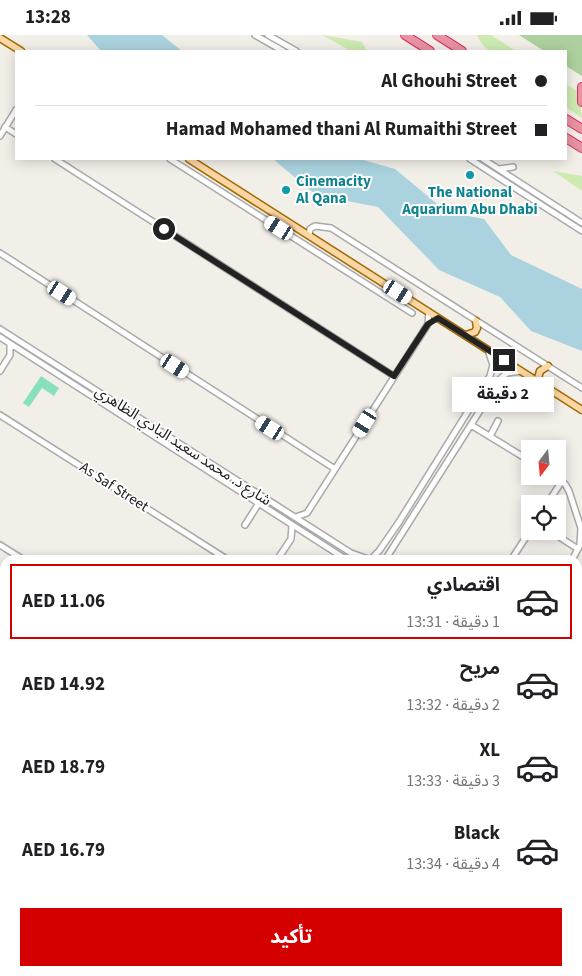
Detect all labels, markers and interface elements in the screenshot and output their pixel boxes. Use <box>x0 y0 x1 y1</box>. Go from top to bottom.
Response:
text: 13:28 <box>25 4 71 31</box>
text: Al Ghouhi Street <box>381 68 517 95</box>
text: Hamad Mohamed thani Al Rumaithi Street <box>166 116 517 143</box>
marker: The National Aquarium Abu Dhabi <box>464 169 476 181</box>
place label: Cinemacity Al Qana <box>295 171 371 209</box>
place label: The National Aquarium Abu Dhabi <box>401 182 538 220</box>
marker: Cinemacity Al Qana <box>280 184 292 196</box>
car <box>262 214 295 242</box>
route start <box>153 218 175 240</box>
car <box>381 278 414 306</box>
car <box>45 279 78 307</box>
route end <box>493 349 515 371</box>
car <box>158 352 191 380</box>
callout: 2 دقيقة <box>453 377 555 413</box>
street label: شارع د. محمد سعيد البادي الظاهري <box>90 381 275 512</box>
text: 2 دقيقة <box>477 383 529 405</box>
car <box>350 406 379 440</box>
car <box>253 414 286 442</box>
north arrow <box>521 440 566 485</box>
map controls <box>521 440 566 540</box>
street label: As Saf Street <box>75 457 153 517</box>
button: locate <box>521 495 566 540</box>
text: اقتصادي <box>427 572 500 599</box>
icon: car <box>515 579 560 624</box>
text: AED 11.06 <box>22 588 105 615</box>
text: 1 دقيقة · 13:31 <box>406 611 500 633</box>
text: مريح <box>460 655 500 682</box>
icon: car <box>515 662 560 707</box>
text: AED 14.92 <box>22 671 105 698</box>
text: 2 دقيقة · 13:32 <box>406 694 500 716</box>
text: XL <box>479 737 500 764</box>
icon: car <box>515 745 560 790</box>
text: AED 18.79 <box>22 754 105 781</box>
text: 3 دقيقة · 13:33 <box>406 770 500 792</box>
text: Black <box>454 820 500 847</box>
icon: car <box>515 828 560 873</box>
text: AED 16.79 <box>22 837 105 864</box>
text: 4 دقيقة · 13:34 <box>406 853 500 875</box>
button: تأكيد <box>20 908 562 966</box>

